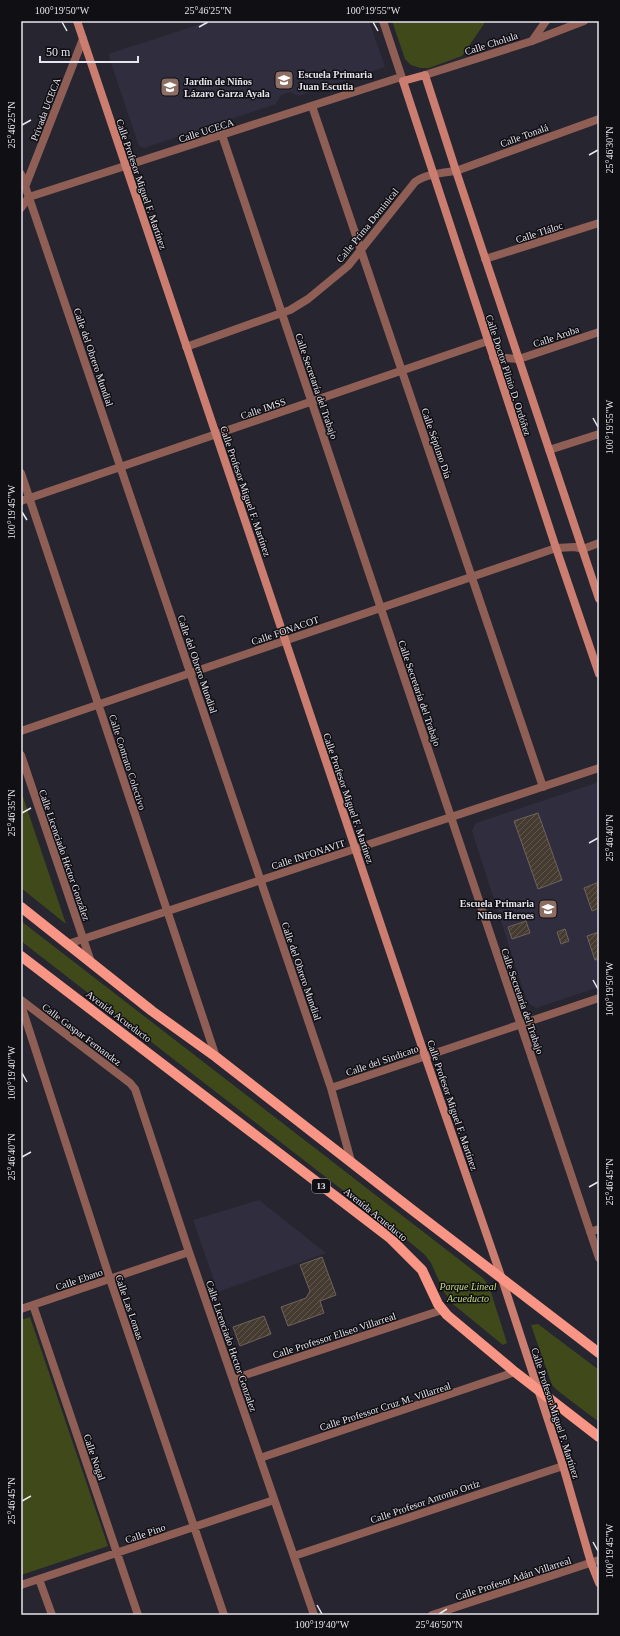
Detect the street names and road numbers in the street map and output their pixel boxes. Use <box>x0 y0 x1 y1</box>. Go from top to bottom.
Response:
street label: Calle Cholula <box>463 30 520 57</box>
street label: Privada UCECA <box>28 75 63 142</box>
street label: Calle UCECA <box>177 116 236 145</box>
street label: Calle Profesor Miguel F. Martínez <box>114 117 169 251</box>
street label: Calle Tonalá <box>499 121 550 149</box>
street label: Calle Prima Dominical <box>334 186 401 265</box>
street label: Calle Tláloc <box>514 220 565 245</box>
street label: Calle del Obrero Mundial <box>72 307 116 408</box>
street label: Calle Doctor Plinio D. Ordóñez <box>484 313 534 438</box>
street label: Calle Aruba <box>532 323 581 349</box>
street label: Calle Secretaría del Trabajo <box>293 332 340 441</box>
street label: Calle IMSS <box>239 396 287 421</box>
street label: Calle Séptimo Día <box>419 406 454 480</box>
street label: Calle Profesor Miguel F. Martínez <box>218 424 273 558</box>
street label: Calle del Obrero Mundial <box>176 614 220 715</box>
street label: Calle FONACOT <box>250 614 320 647</box>
street label: Calle Secretaría del Trabajo <box>396 639 443 748</box>
street label: Calle Contrato Colectivo <box>107 713 148 811</box>
street label: Calle Profesor Miguel F. Martínez <box>321 731 376 865</box>
street label: Calle Licenciado Héctor González <box>37 788 92 923</box>
street label: Calle INFONAVIT <box>270 837 346 872</box>
street label: Calle del Obrero Mundial <box>280 921 324 1022</box>
street label: Calle Secretaría del Trabajo <box>499 947 546 1056</box>
street label: Avenida Acueducto <box>84 988 153 1044</box>
street label: Calle Gaspar Fernandez <box>40 1001 124 1068</box>
street label: Calle Profesor Miguel F. Martínez <box>425 1038 480 1172</box>
street label: Calle del Sindicato <box>344 1043 420 1078</box>
road number: 13 <box>312 1179 330 1193</box>
street label: Avenida Acueducto <box>342 1185 410 1243</box>
street label: Calle Ebano <box>54 1266 104 1293</box>
street label: Calle Las Lomas <box>113 1273 146 1341</box>
street label: Calle Licenciado Hector Gonzalez <box>204 1279 259 1414</box>
street label: Calle Professor Eliseo Villarreal <box>271 1310 397 1361</box>
street label: Calle Profesor Miguel F. Martínez <box>529 1346 582 1481</box>
street label: Calle Professor Cruz M. Villarreal <box>318 1380 452 1433</box>
street label: Calle Nogal <box>82 1433 108 1482</box>
street label: Calle Profesor Antonio Ortiz <box>369 1477 482 1525</box>
street label: Calle Pino <box>124 1521 167 1546</box>
street label: Calle Profesor Adán Villarreal <box>454 1554 573 1602</box>

